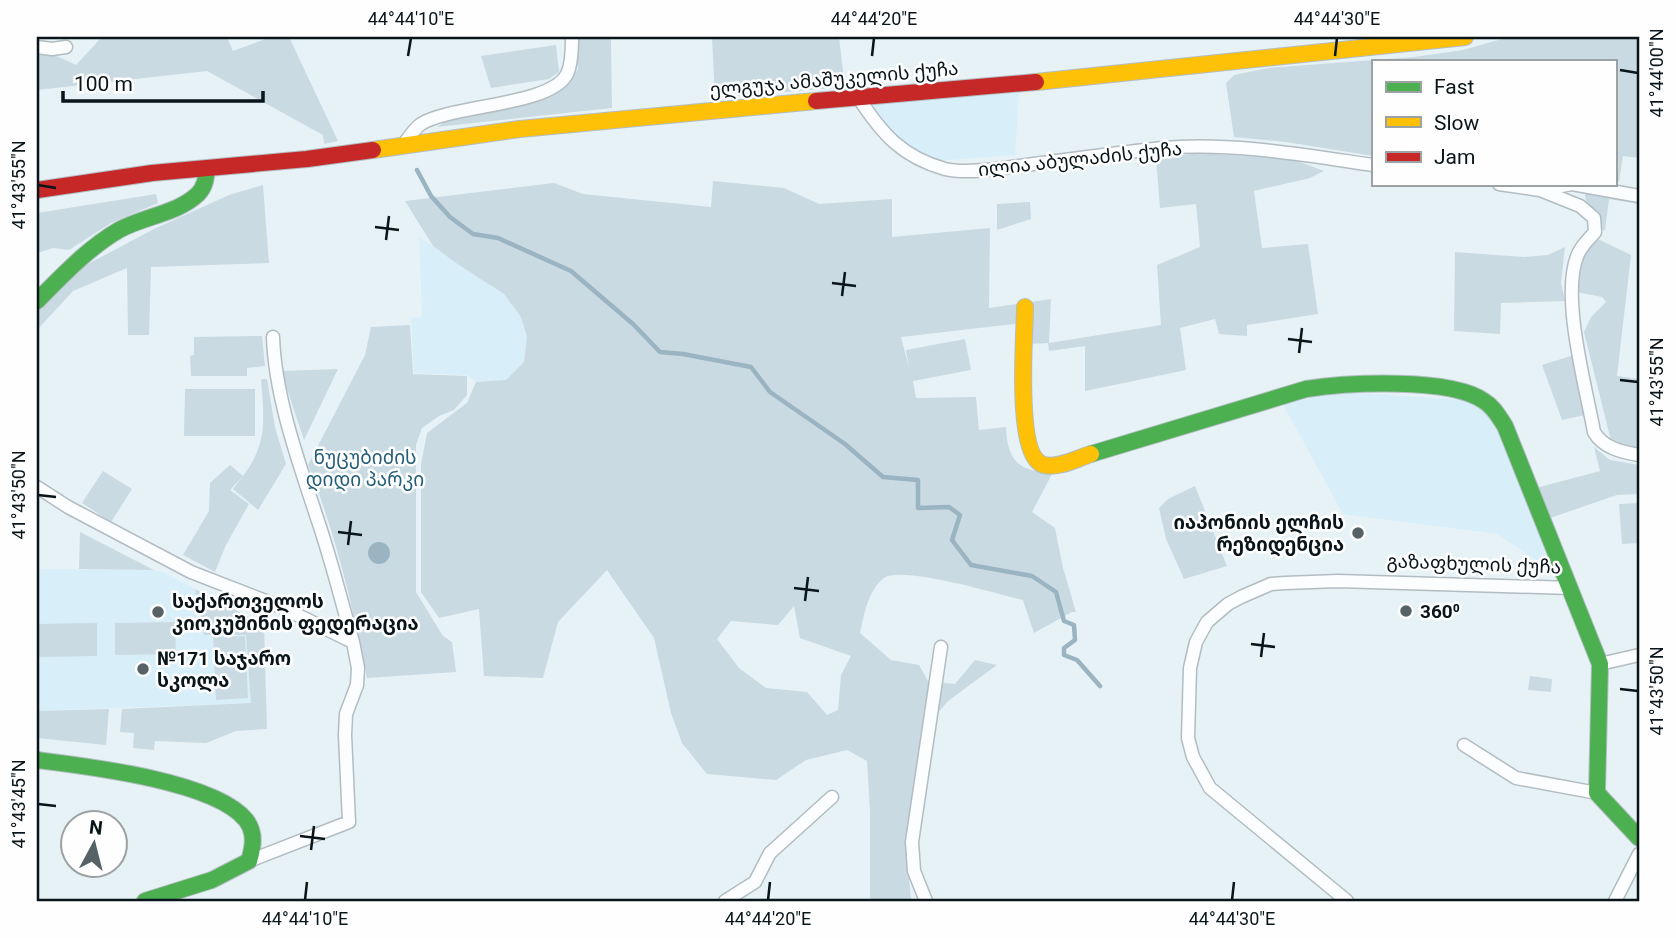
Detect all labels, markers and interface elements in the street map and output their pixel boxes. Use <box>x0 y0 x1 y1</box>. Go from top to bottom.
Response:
text: 44°44'10"E <box>368 8 454 29</box>
text: 44°44'20"E <box>831 8 917 29</box>
text: 44°44'30"E <box>1294 8 1380 29</box>
text: 41°44'00"N <box>1646 28 1667 118</box>
street label: ელგუჯა ამაშუკელის ქუჩა <box>709 57 959 102</box>
scale bar <box>63 60 262 104</box>
legend <box>1372 60 1616 186</box>
text: 100 m <box>74 72 133 96</box>
text: Fast <box>1434 75 1475 99</box>
text: Slow <box>1434 111 1480 135</box>
street label: ილია აბულაძის ქუჩა <box>977 137 1183 182</box>
text: 41°43'55"N <box>8 140 29 230</box>
text: Jam <box>1434 145 1475 169</box>
text: 41°43'55"N <box>1646 337 1667 427</box>
park label: ნუცუბიძის დიდი პარკი <box>306 446 424 492</box>
text: 41°43'50"N <box>8 450 29 540</box>
place label: იაპონიის ელჩის რეზიდენცია <box>1174 511 1344 557</box>
marker: იაპონიის ელჩის რეზიდენცია <box>1350 525 1366 541</box>
street label: გაზაფხულის ქუჩა <box>1386 549 1562 580</box>
place label: საქართველოს კიოკუშინის ფედერაცია <box>172 590 419 636</box>
place label: 360⁰ <box>1420 600 1460 623</box>
marker: 360⁰ <box>1398 603 1414 619</box>
marker: საქართველოს კიოკუშინის ფედერაცია <box>150 604 166 620</box>
text: 41°43'50"N <box>1646 646 1667 736</box>
place label: №171 საჯარო სკოლა <box>157 647 291 692</box>
marker: №171 საჯარო სკოლა <box>135 661 151 677</box>
text: 41°43'45"N <box>8 759 29 849</box>
north arrow <box>60 808 130 878</box>
text: N <box>88 815 104 840</box>
text: 44°44'10"E <box>262 908 348 929</box>
text: 44°44'20"E <box>725 908 811 929</box>
text: 44°44'30"E <box>1189 908 1275 929</box>

